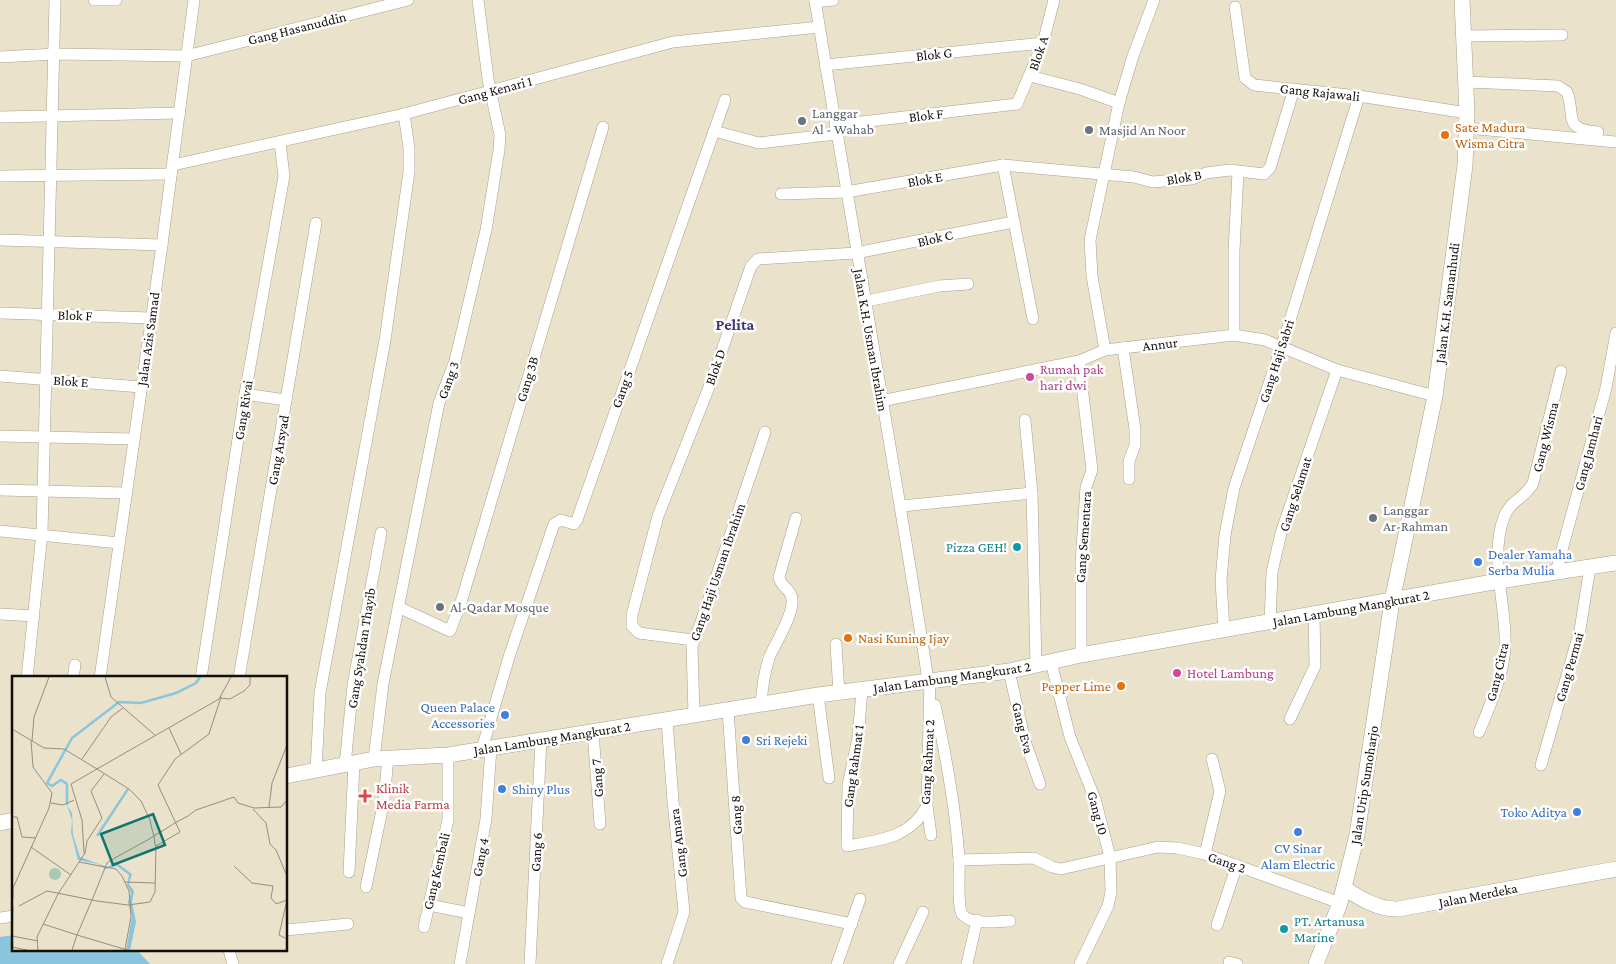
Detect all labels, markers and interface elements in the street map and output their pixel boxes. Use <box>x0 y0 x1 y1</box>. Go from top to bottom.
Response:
street label: Gang Hasanuddin <box>246 8 348 48</box>
street label: Blok A <box>1025 34 1051 72</box>
street label: Blok G <box>915 44 953 64</box>
street label: Gang Kenari 1 <box>456 72 534 108</box>
street label: Gang Rajawali <box>1279 80 1361 105</box>
place label: Langgar Al - Wahab <box>812 105 874 137</box>
street label: Blok F <box>908 105 944 125</box>
marker: Langgar Al - Wahab <box>796 115 808 127</box>
place label: Sate Madura Wisma Citra <box>1455 119 1526 151</box>
place label: Masjid An Noor <box>1099 122 1186 139</box>
marker: Masjid An Noor <box>1083 124 1095 136</box>
marker: Sate Madura Wisma Citra <box>1439 129 1451 141</box>
street label: Blok B <box>1165 166 1203 188</box>
street label: Blok E <box>906 168 944 190</box>
street label: Blok C <box>916 226 954 250</box>
street label: Jalan K.H. Samanhudi <box>1431 241 1462 366</box>
street label: Jalan K.H. Usman Ibrahim <box>850 266 891 412</box>
street label: Jalan Azis Samad <box>133 290 163 389</box>
street label: Blok F <box>57 306 93 324</box>
district label: Pelita <box>716 316 755 333</box>
street label: Gang Haji Sabri <box>1255 317 1298 405</box>
street label: Annur <box>1141 334 1179 354</box>
street label: Blok D <box>701 347 729 387</box>
street label: Gang 3B <box>513 354 542 404</box>
street label: Gang 3 <box>434 359 462 401</box>
place label: Rumah pak hari dwi <box>1040 361 1104 393</box>
street label: Gang 5 <box>608 368 636 410</box>
marker: Rumah pak hari dwi <box>1024 371 1036 383</box>
street label: Blok E <box>53 372 90 390</box>
street label: Gang Rivai <box>230 379 256 441</box>
street label: Gang Wisma <box>1529 400 1562 474</box>
street label: Gang Arsyad <box>264 413 292 486</box>
street label: Gang Jamhari <box>1570 414 1606 492</box>
street label: Gang Selamat <box>1275 454 1315 533</box>
street label: Gang Sementara <box>1072 490 1094 584</box>
street label: Gang Haji Usman Ibrahim <box>686 501 749 643</box>
place label: Langgar Ar-Rahman <box>1383 502 1448 534</box>
marker: Langgar Ar-Rahman <box>1367 512 1379 524</box>
place label: Pizza GEH! <box>946 539 1007 555</box>
marker: Pizza GEH! <box>1011 541 1023 553</box>
place label: Dealer Yamaha Serba Mulia <box>1488 546 1573 578</box>
marker: Dealer Yamaha Serba Mulia <box>1472 556 1484 568</box>
street label: Jalan Lambung Mangkurat 2 <box>1269 586 1431 630</box>
street label: Gang Syahdan Thayib <box>344 587 378 709</box>
place label: Al-Qadar Mosque <box>450 599 549 615</box>
marker: Al-Qadar Mosque <box>434 601 446 613</box>
place label: Nasi Kuning Ijay <box>858 630 950 647</box>
street label: Gang Permai <box>1551 630 1587 704</box>
marker: Nasi Kuning Ijay <box>842 632 854 644</box>
street label: Gang Citra <box>1482 640 1512 703</box>
street label: Jalan Lambung Mangkurat 2 <box>870 658 1032 696</box>
place label: Hotel Lambung <box>1187 665 1274 681</box>
marker: Hotel Lambung <box>1171 667 1183 679</box>
inset map <box>12 676 288 952</box>
place label: Pepper Lime <box>1042 678 1111 694</box>
marker: Pepper Lime <box>1115 680 1127 692</box>
place label: Queen Palace Accessories <box>420 699 495 731</box>
street label: Gang Eva <box>1009 701 1037 756</box>
marker: Queen Palace Accessories <box>499 709 511 721</box>
street label: Jalan Lambung Mangkurat 2 <box>470 718 632 759</box>
street label: Gang Rahmat 2 <box>917 719 937 805</box>
street label: Gang Rahmat 1 <box>839 723 867 808</box>
street label: Jalan Urip Sumoharjo <box>1346 724 1382 848</box>
place label: Sri Rejeki <box>756 732 808 749</box>
marker: Sri Rejeki <box>740 734 752 746</box>
street label: Gang 7 <box>588 758 606 798</box>
place label: Klinik Media Farma <box>376 780 450 812</box>
place label: Shiny Plus <box>512 781 570 797</box>
marker: Shiny Plus <box>496 783 508 795</box>
marker: Klinik Media Farma <box>358 789 372 803</box>
street label: Gang 10 <box>1084 789 1112 837</box>
street label: Gang 8 <box>727 795 745 835</box>
place label: Toko Aditya <box>1500 804 1568 820</box>
marker: Toko Aditya <box>1571 806 1583 818</box>
street label: Gang Amara <box>666 807 690 878</box>
marker: CV Sinar Alam Electric <box>1292 826 1304 838</box>
street label: Gang Kembali <box>419 831 453 911</box>
street label: Gang 6 <box>527 832 545 872</box>
street label: Gang 4 <box>468 836 492 878</box>
place label: CV Sinar Alam Electric <box>1261 840 1335 872</box>
street label: Gang 2 <box>1206 848 1248 876</box>
street label: Jalan Merdeka <box>1435 879 1519 911</box>
place label: PT. Artanusa Marine <box>1294 913 1365 945</box>
marker: PT. Artanusa Marine <box>1278 923 1290 935</box>

